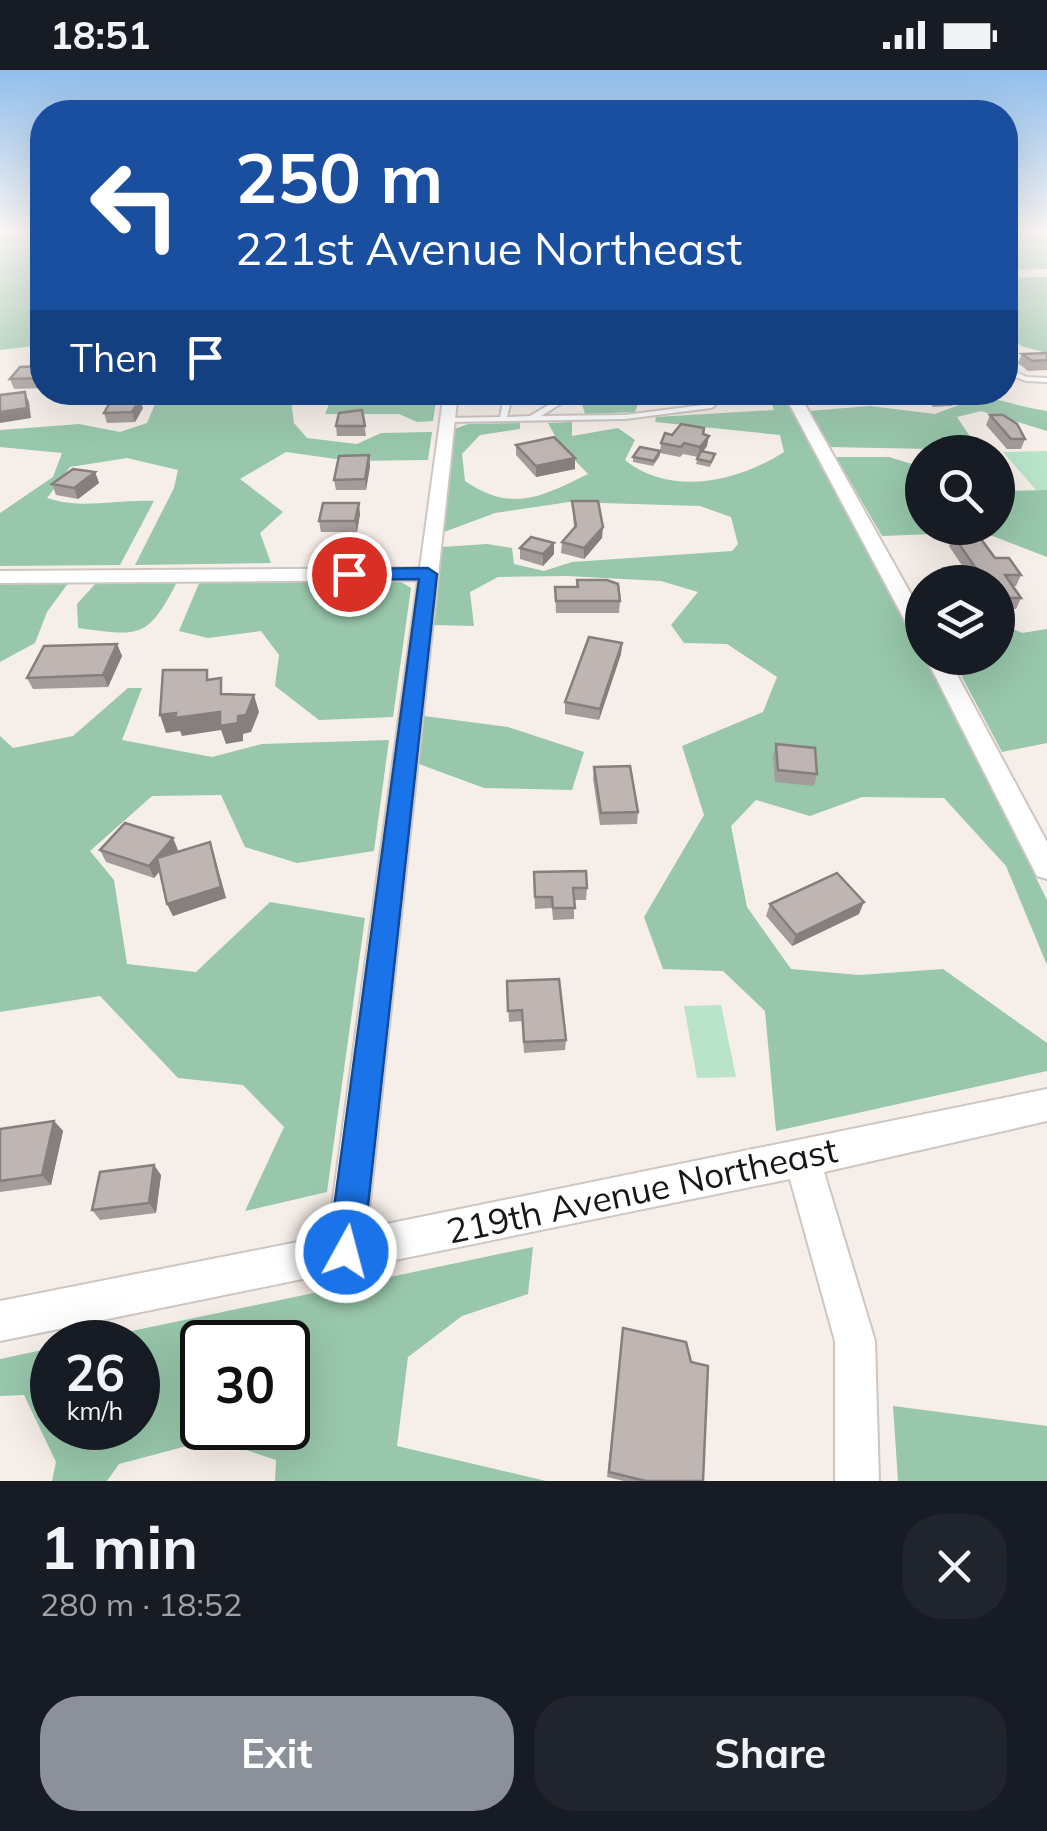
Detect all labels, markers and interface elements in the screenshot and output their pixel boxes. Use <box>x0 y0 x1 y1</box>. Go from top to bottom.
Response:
text: 18:51 <box>50 11 151 59</box>
text: 250 m <box>235 133 443 221</box>
icon: left <box>70 140 200 270</box>
text: 221st Avenue Northeast <box>235 220 742 276</box>
icon: arrive <box>178 330 233 385</box>
text: Then <box>70 334 158 382</box>
map controls <box>905 435 1015 675</box>
button: search <box>905 435 1015 545</box>
pin <box>307 532 392 617</box>
icon: arrive <box>322 547 377 602</box>
button: layers <box>905 565 1015 675</box>
street label: 219th Avenue Northeast <box>443 1127 841 1253</box>
position arrow <box>294 1200 398 1304</box>
speed limit sign: 30 <box>180 1320 310 1450</box>
text: 26 <box>65 1341 125 1404</box>
text: km/h <box>67 1395 123 1426</box>
text: 1 min <box>40 1509 198 1584</box>
button: close <box>902 1514 1007 1619</box>
text: 280 m · 18:52 <box>40 1584 242 1624</box>
button: Exit <box>40 1696 514 1811</box>
button: Share <box>534 1696 1007 1811</box>

